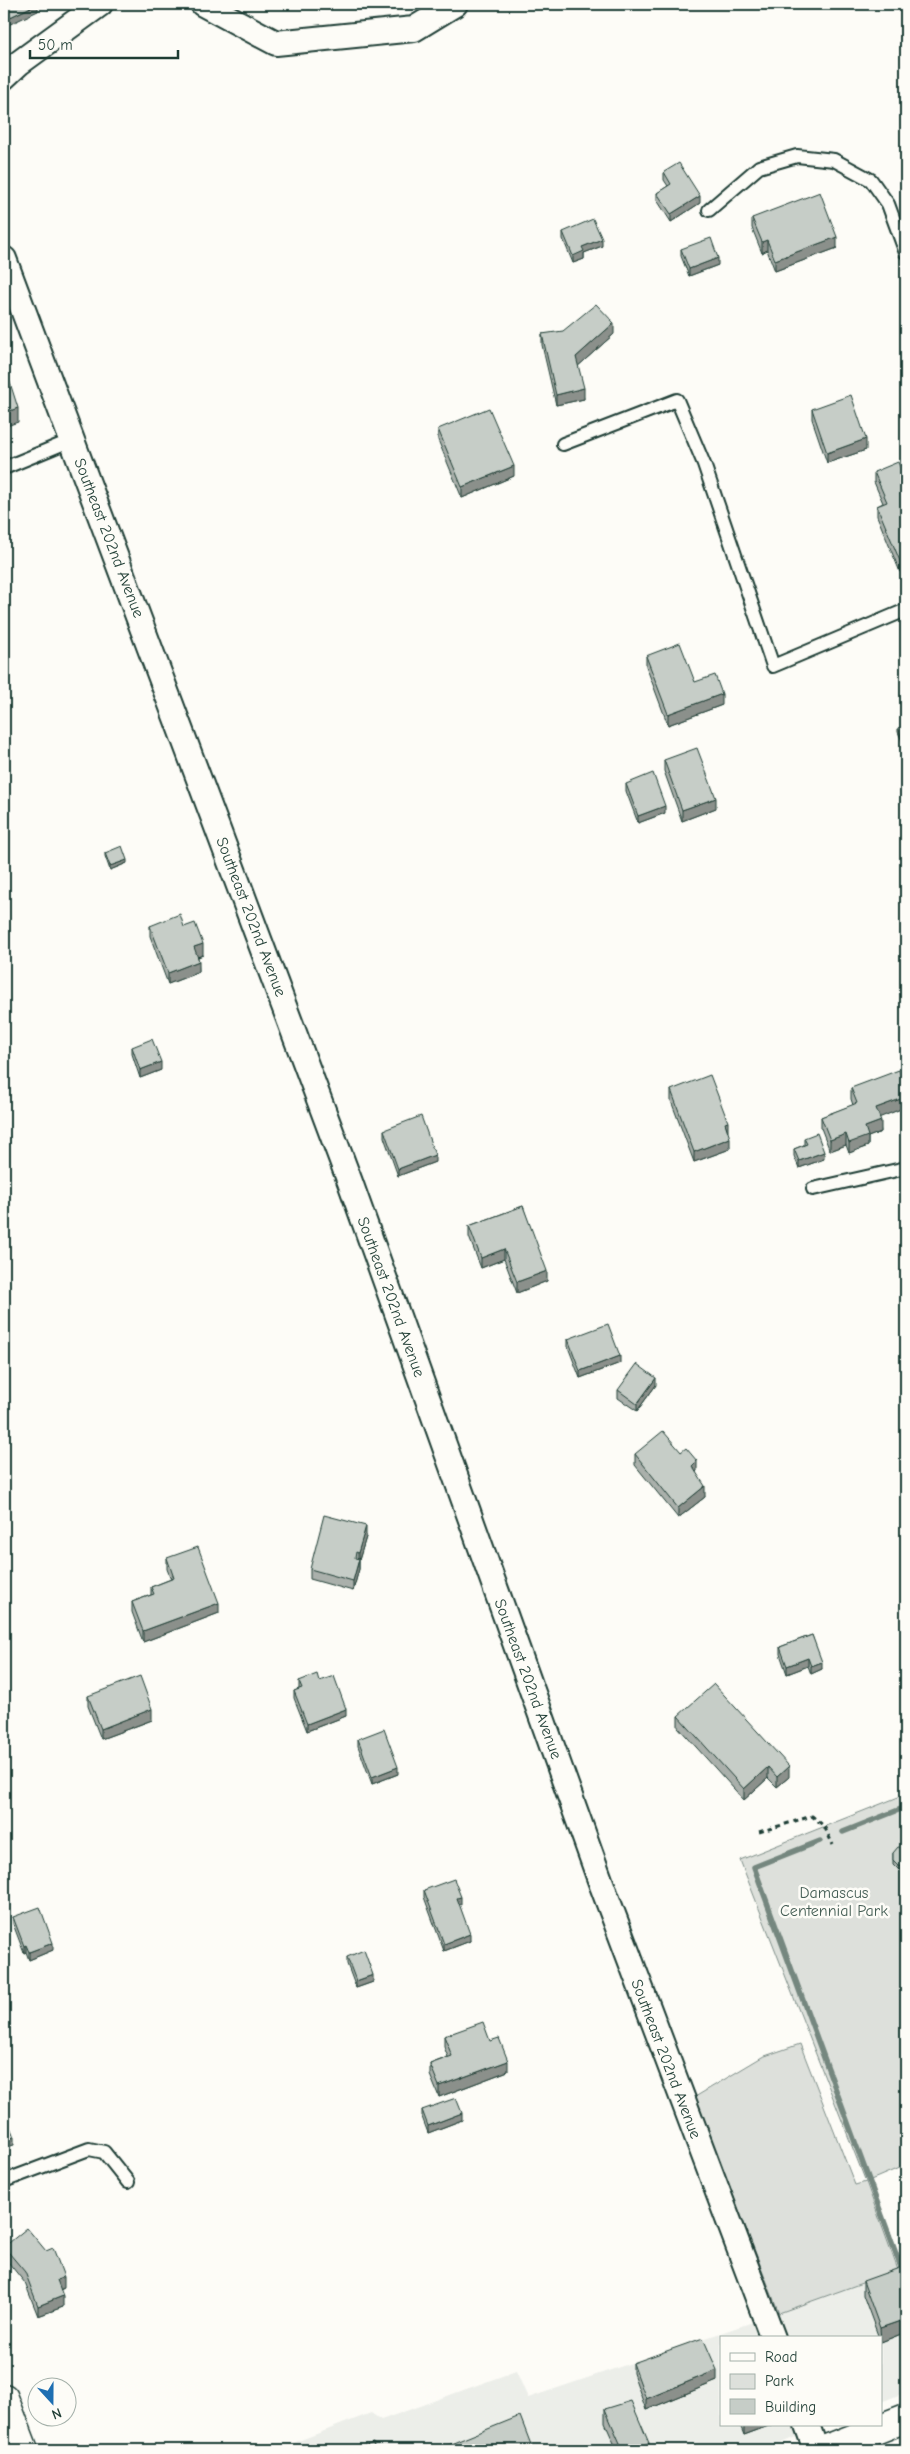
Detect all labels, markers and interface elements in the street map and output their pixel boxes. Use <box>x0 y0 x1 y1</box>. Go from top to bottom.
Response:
scale bar <box>30 28 178 60</box>
text: 50 m <box>38 36 73 54</box>
street label: Southeast 202nd Avenue <box>70 456 148 620</box>
street label: Southeast 202nd Avenue <box>212 835 290 999</box>
street label: Southeast 202nd Avenue <box>354 1214 428 1380</box>
street label: Southeast 202nd Avenue <box>491 1596 565 1762</box>
park label: Damascus Centennial Park <box>780 1884 888 1920</box>
street label: Southeast 202nd Avenue <box>627 1977 705 2141</box>
legend <box>720 2336 882 2426</box>
text: Road <box>765 2348 797 2366</box>
text: Park <box>765 2372 794 2390</box>
north arrow <box>28 2376 78 2426</box>
text: Building <box>765 2398 816 2416</box>
text: N <box>49 2404 64 2423</box>

